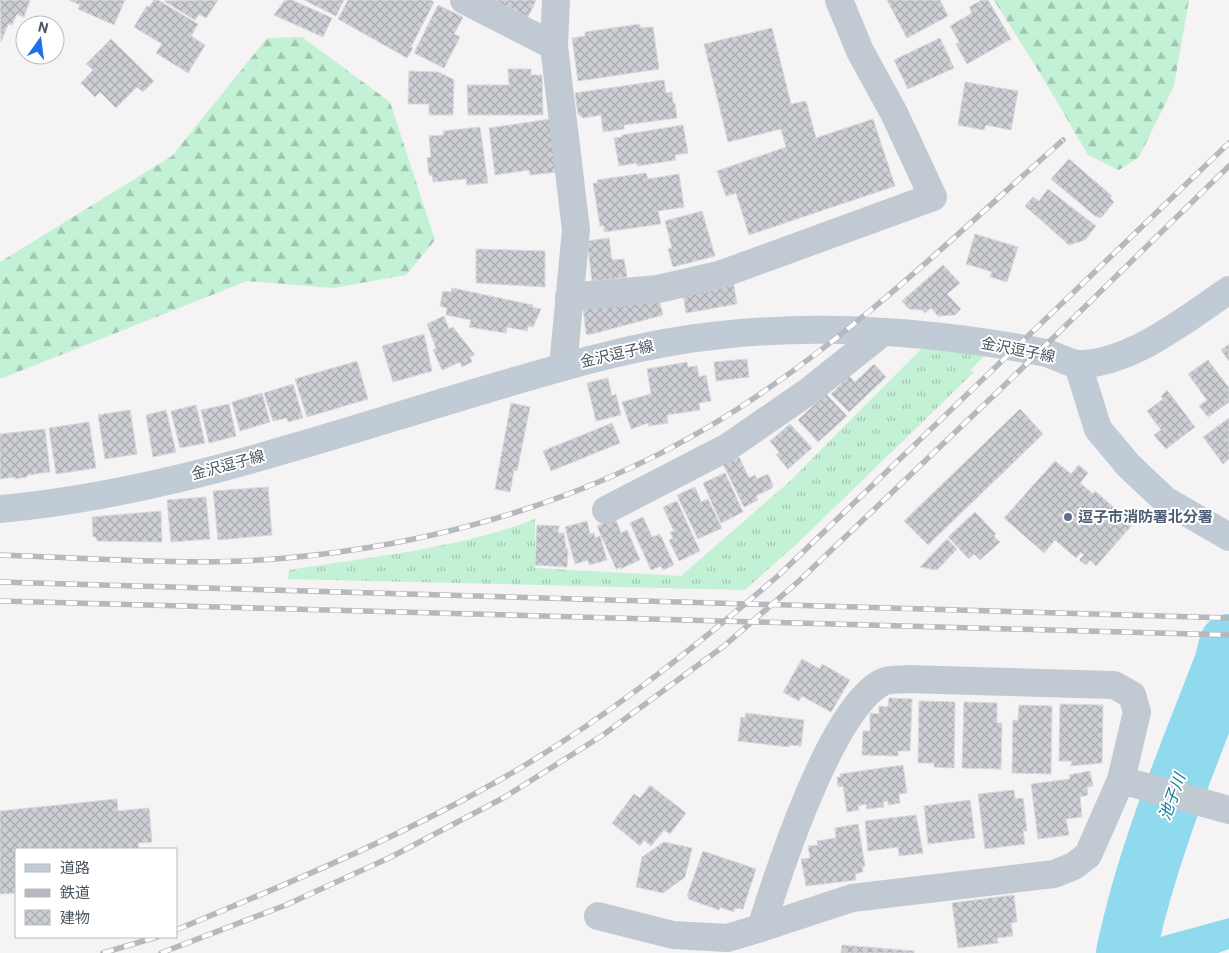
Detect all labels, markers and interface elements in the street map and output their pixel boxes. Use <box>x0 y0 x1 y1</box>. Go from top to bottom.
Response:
north arrow <box>15 15 65 65</box>
text: N <box>36 18 50 36</box>
street label: 金沢逗子線 <box>979 334 1057 366</box>
street label: 金沢逗子線 <box>578 337 656 371</box>
street label: 金沢逗子線 <box>189 447 267 483</box>
place label: 逗子市消防署北分署 <box>1078 508 1213 526</box>
marker: 逗子市消防署北分署 <box>1062 511 1074 523</box>
water label: 池子川 <box>1155 769 1190 823</box>
legend <box>15 848 178 938</box>
text: 道路 <box>60 859 90 877</box>
text: 鉄道 <box>60 884 90 902</box>
text: 建物 <box>60 909 90 927</box>

